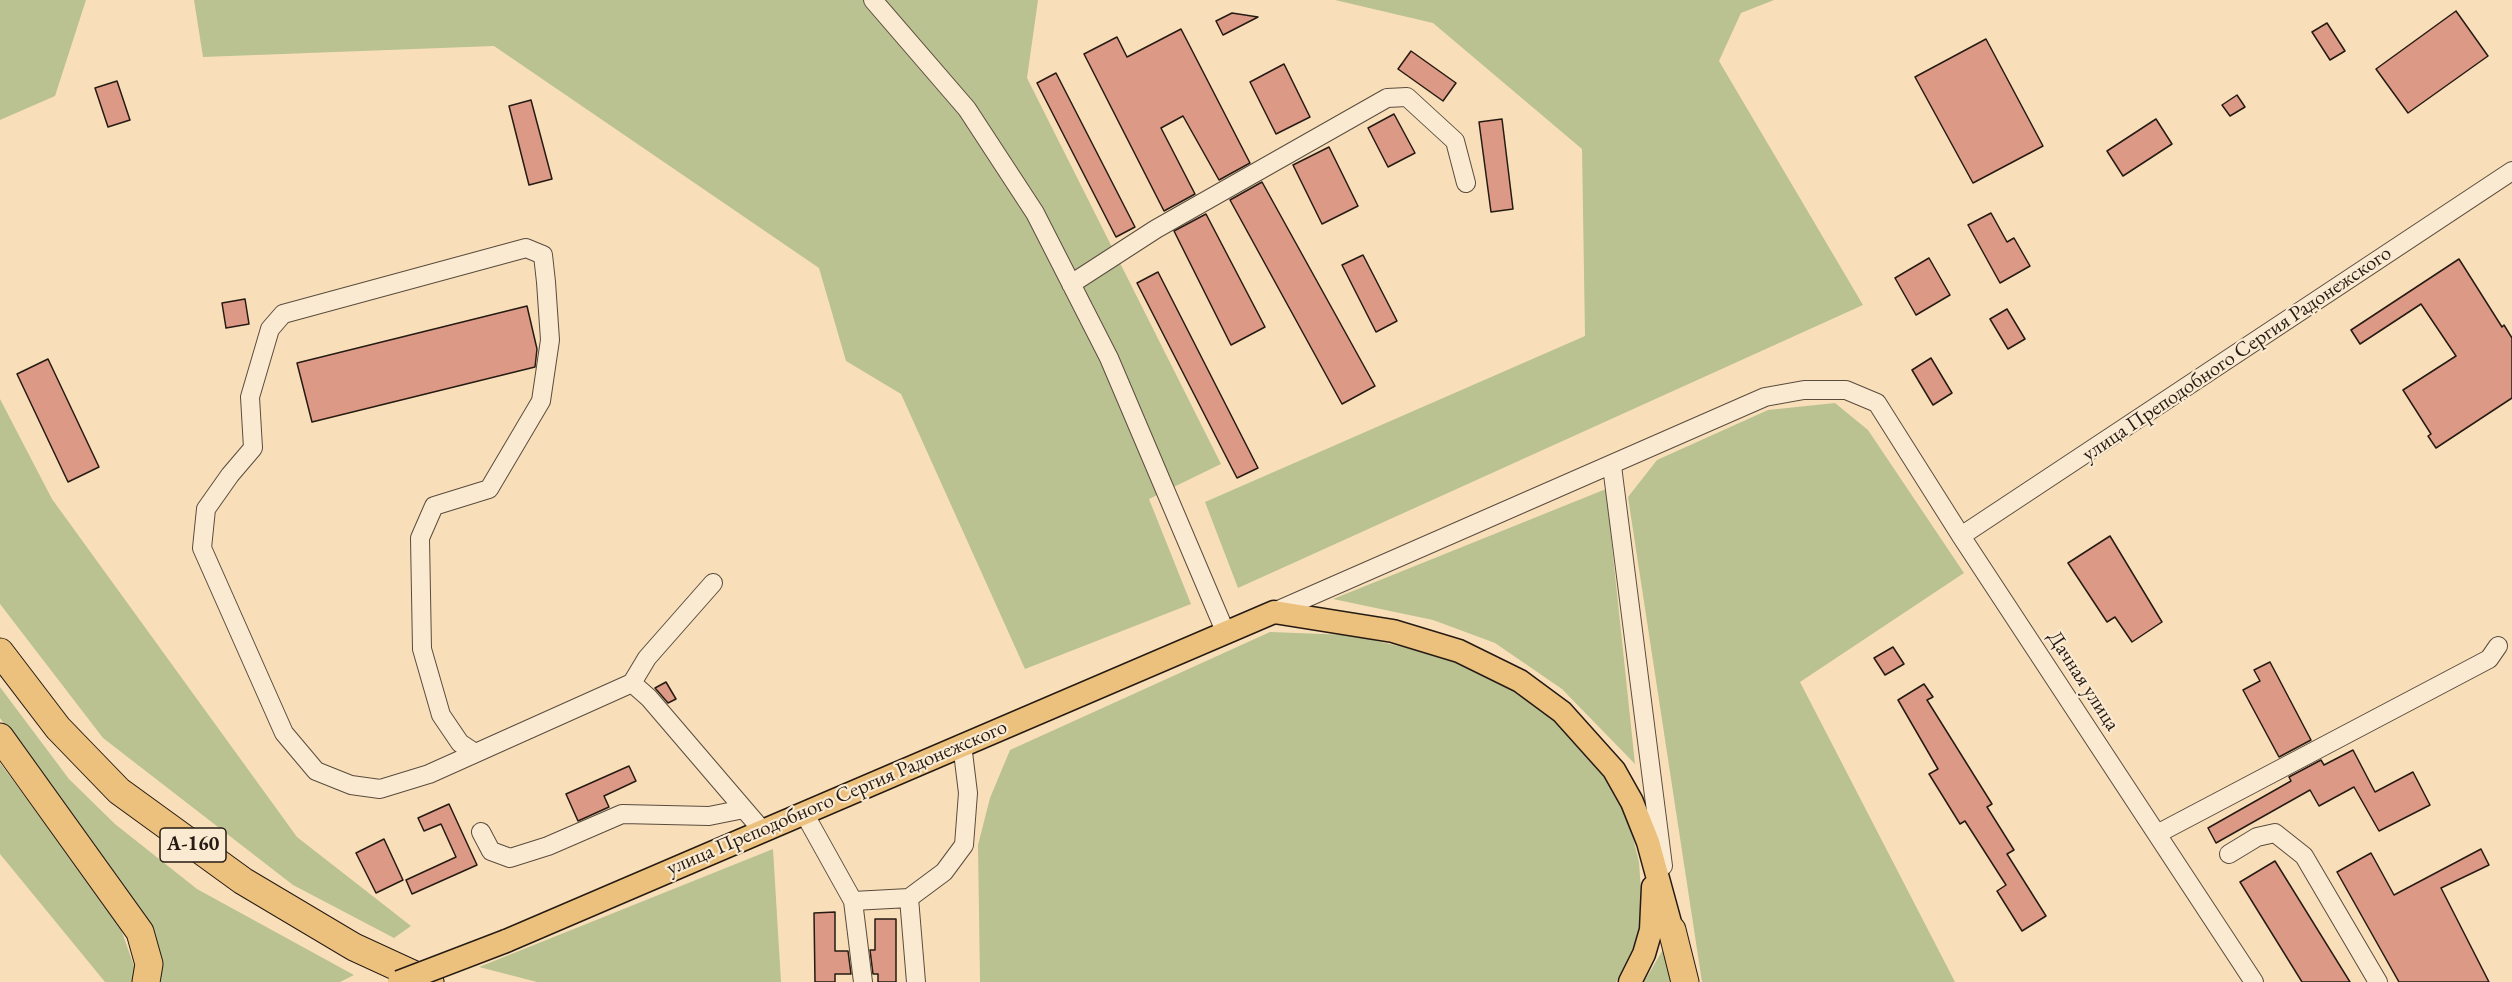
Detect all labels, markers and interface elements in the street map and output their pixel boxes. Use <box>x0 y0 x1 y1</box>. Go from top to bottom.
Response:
street label: улица Преподобного Сергия Радонежского <box>2078 241 2396 467</box>
street label: Дачная улица <box>2041 626 2125 736</box>
street label: улица Преподобного Сергия Радонежского <box>663 715 1011 881</box>
road number: А-160 <box>160 828 226 862</box>

